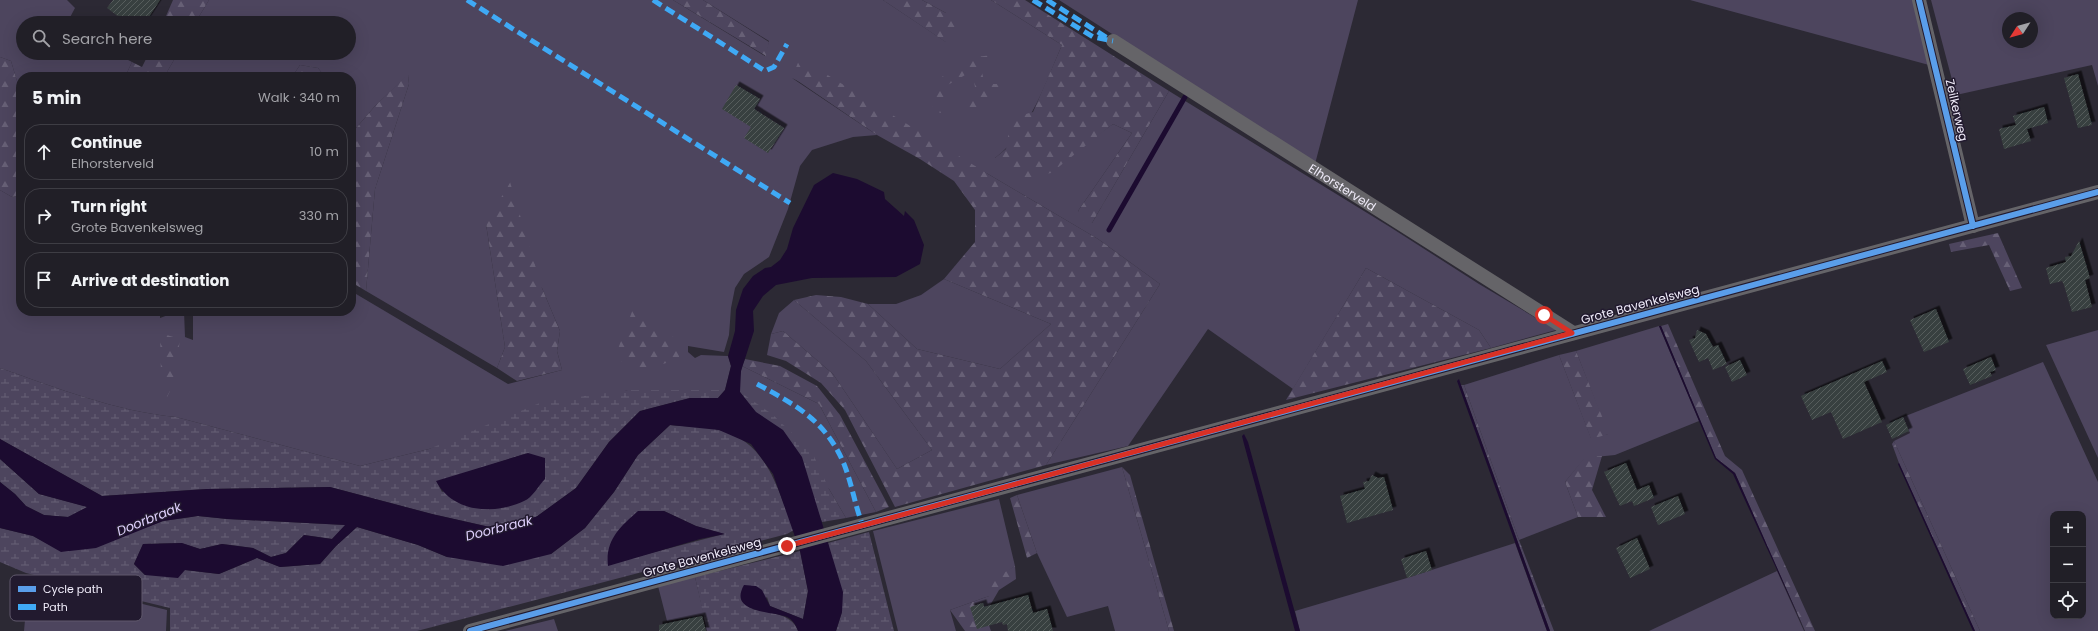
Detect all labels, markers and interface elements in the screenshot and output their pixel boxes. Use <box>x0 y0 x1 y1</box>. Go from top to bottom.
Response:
north arrow <box>2002 12 2038 48</box>
search box <box>16 16 356 60</box>
icon: search <box>30 27 52 49</box>
text: Search here <box>62 28 152 49</box>
street label: Zeilkerweg <box>1942 77 1972 143</box>
text: 5 min <box>32 86 81 110</box>
text: Walk · 340 m <box>258 88 340 107</box>
text: Continue <box>71 132 142 153</box>
icon: ahead <box>33 141 55 163</box>
text: 10 m <box>310 142 339 161</box>
text: Elhorsterveld <box>71 154 154 173</box>
street label: Elhorsterveld <box>1306 159 1380 215</box>
text: Turn right <box>71 196 147 217</box>
icon: right <box>33 205 55 227</box>
text: 330 m <box>299 206 339 225</box>
text: Grote Bavenkelsweg <box>71 218 203 237</box>
icon: arrive <box>33 269 55 291</box>
text: Arrive at destination <box>71 270 229 291</box>
street label: Grote Bavenkelsweg <box>1579 280 1701 328</box>
route start <box>1535 306 1553 324</box>
water label: Doorbraak <box>114 497 186 541</box>
water label: Doorbraak <box>463 510 536 546</box>
map controls <box>2050 511 2086 619</box>
button: + <box>2050 511 2086 547</box>
street label: Grote Bavenkelsweg <box>641 533 763 581</box>
route end <box>778 537 796 555</box>
button: − <box>2050 547 2086 583</box>
legend <box>10 575 142 621</box>
text: Cycle path <box>43 581 103 597</box>
button: locate <box>2050 583 2086 619</box>
text: Path <box>43 599 68 615</box>

